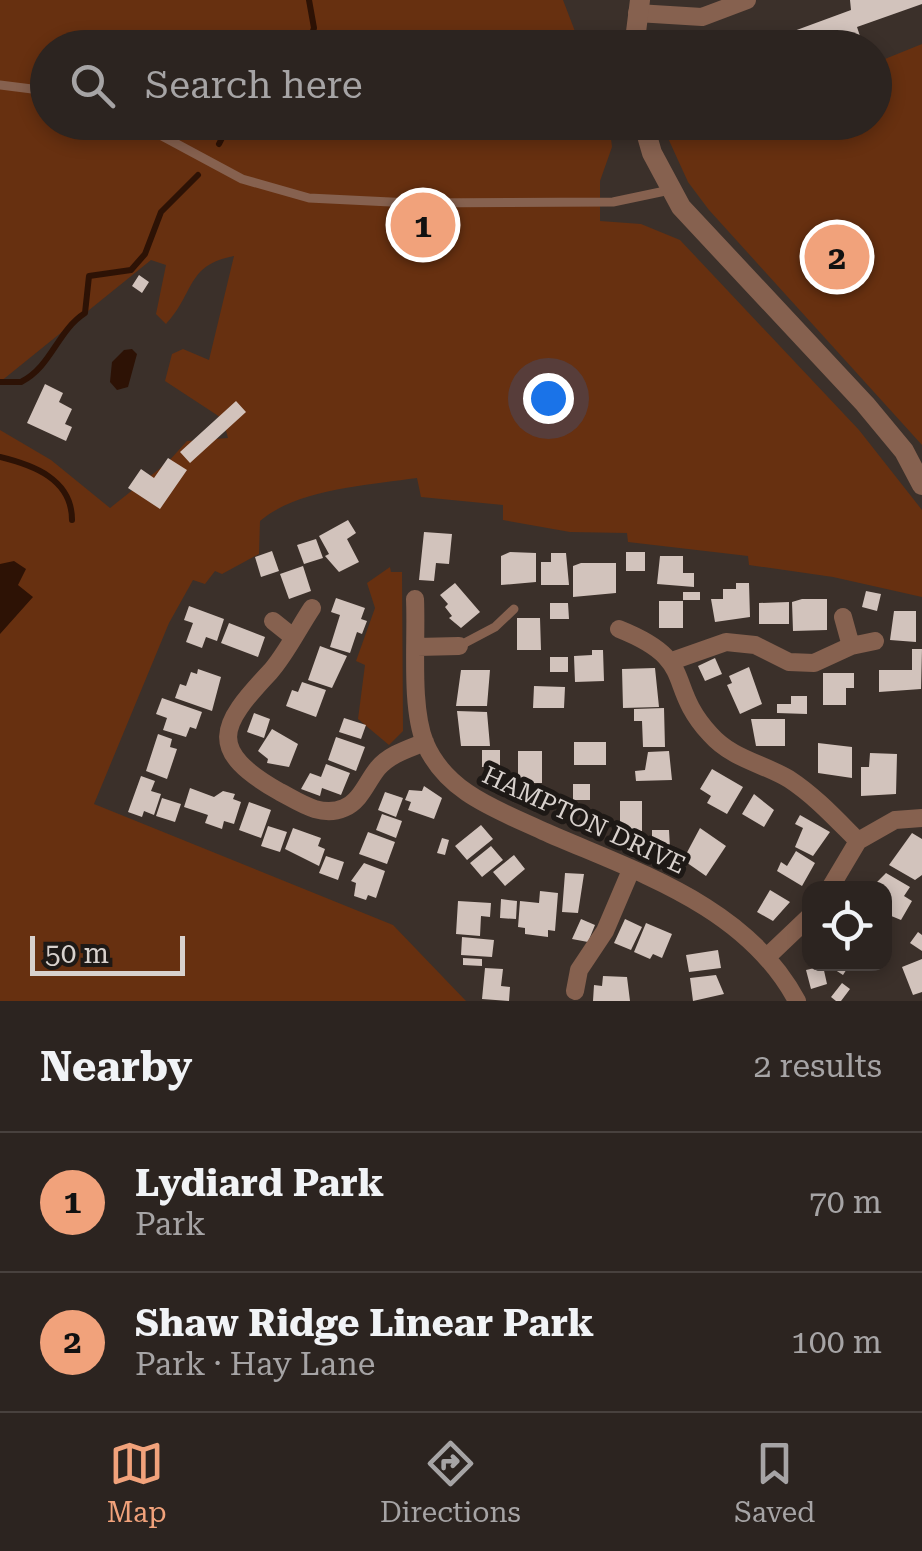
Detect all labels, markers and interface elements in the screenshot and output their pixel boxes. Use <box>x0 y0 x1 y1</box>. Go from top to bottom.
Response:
search box <box>30 30 892 140</box>
icon: search <box>65 58 120 113</box>
text: Search here <box>145 63 363 107</box>
pin: 1 <box>390 188 456 262</box>
pin: 2 <box>804 220 870 294</box>
your location <box>523 373 574 424</box>
street label: HAMPTON DRIVE <box>478 760 690 880</box>
map controls <box>802 881 892 971</box>
button: locate <box>802 881 892 971</box>
scale bar <box>30 931 185 976</box>
text: 50 m <box>45 937 109 970</box>
text: Nearby <box>40 1042 192 1091</box>
text: 2 results <box>754 1047 882 1085</box>
text: Lydiard Park <box>135 1161 384 1205</box>
text: 1 <box>64 1183 81 1221</box>
text: 70 m <box>809 1183 882 1221</box>
text: Park <box>135 1205 206 1243</box>
text: Shaw Ridge Linear Park <box>135 1301 594 1345</box>
text: 2 <box>64 1323 81 1361</box>
text: 100 m <box>791 1323 882 1361</box>
text: Park · Hay Lane <box>135 1345 375 1383</box>
tab: Map <box>107 1436 167 1529</box>
tab: Directions <box>380 1436 521 1529</box>
tab: Saved <box>734 1436 815 1529</box>

